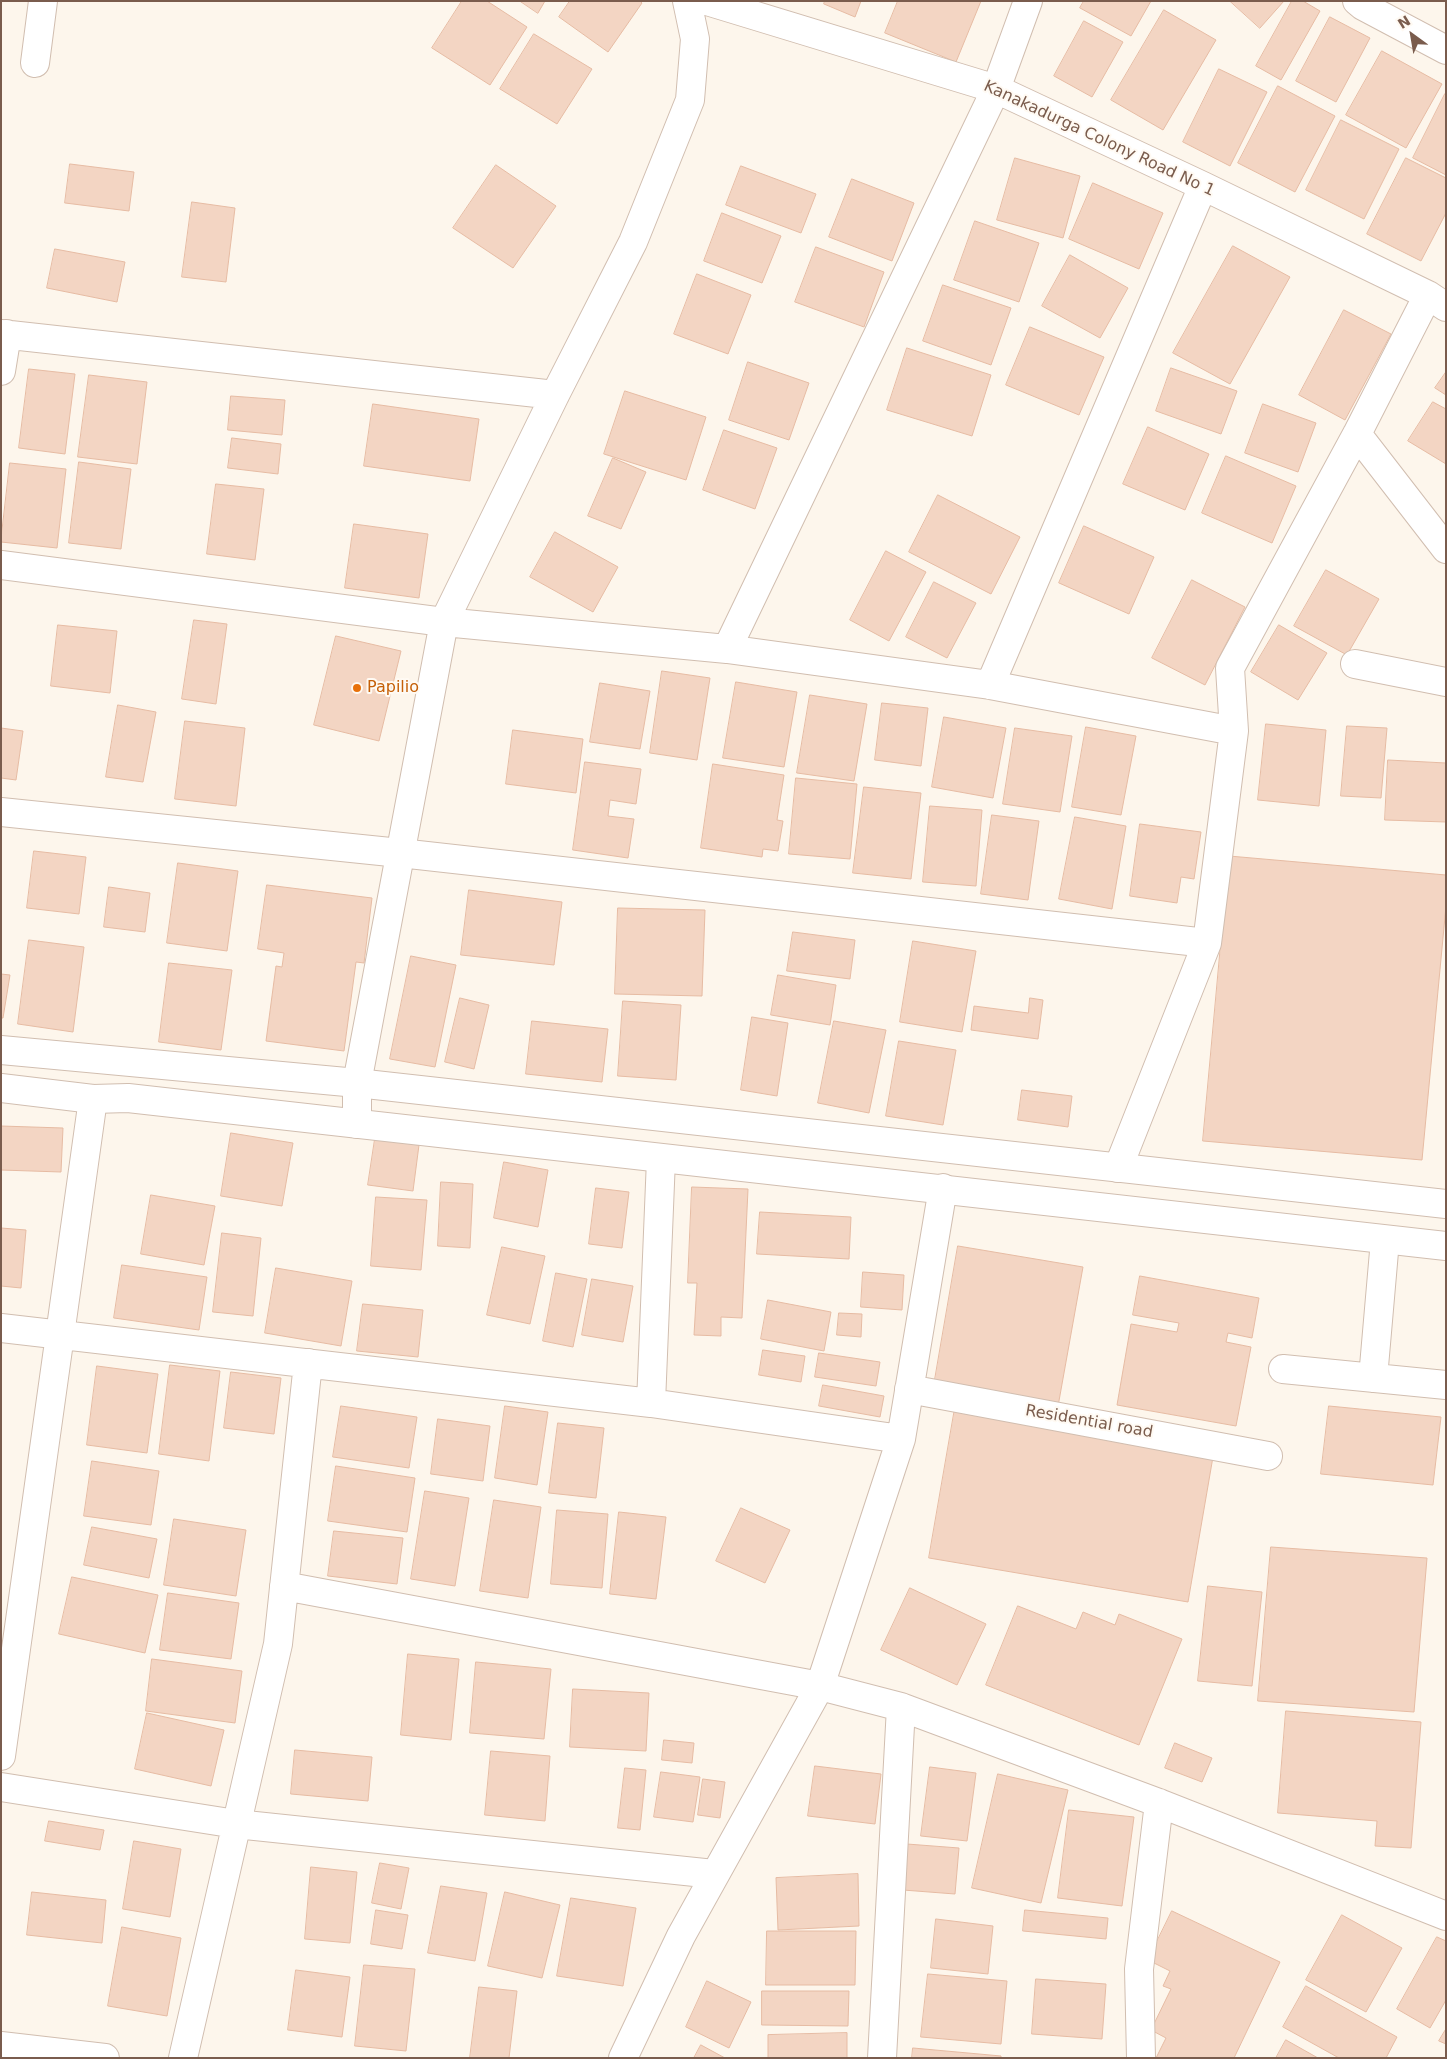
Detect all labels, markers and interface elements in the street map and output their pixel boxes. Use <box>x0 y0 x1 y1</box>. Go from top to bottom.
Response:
north arrow <box>1387 10 1437 60</box>
text: N <box>1395 12 1413 32</box>
street label: Kanakadurga Colony Road No 1 <box>981 77 1217 201</box>
place label: Papilio <box>367 678 419 698</box>
marker: Papilio <box>351 682 363 694</box>
street label: Residential road <box>1024 1401 1154 1443</box>

